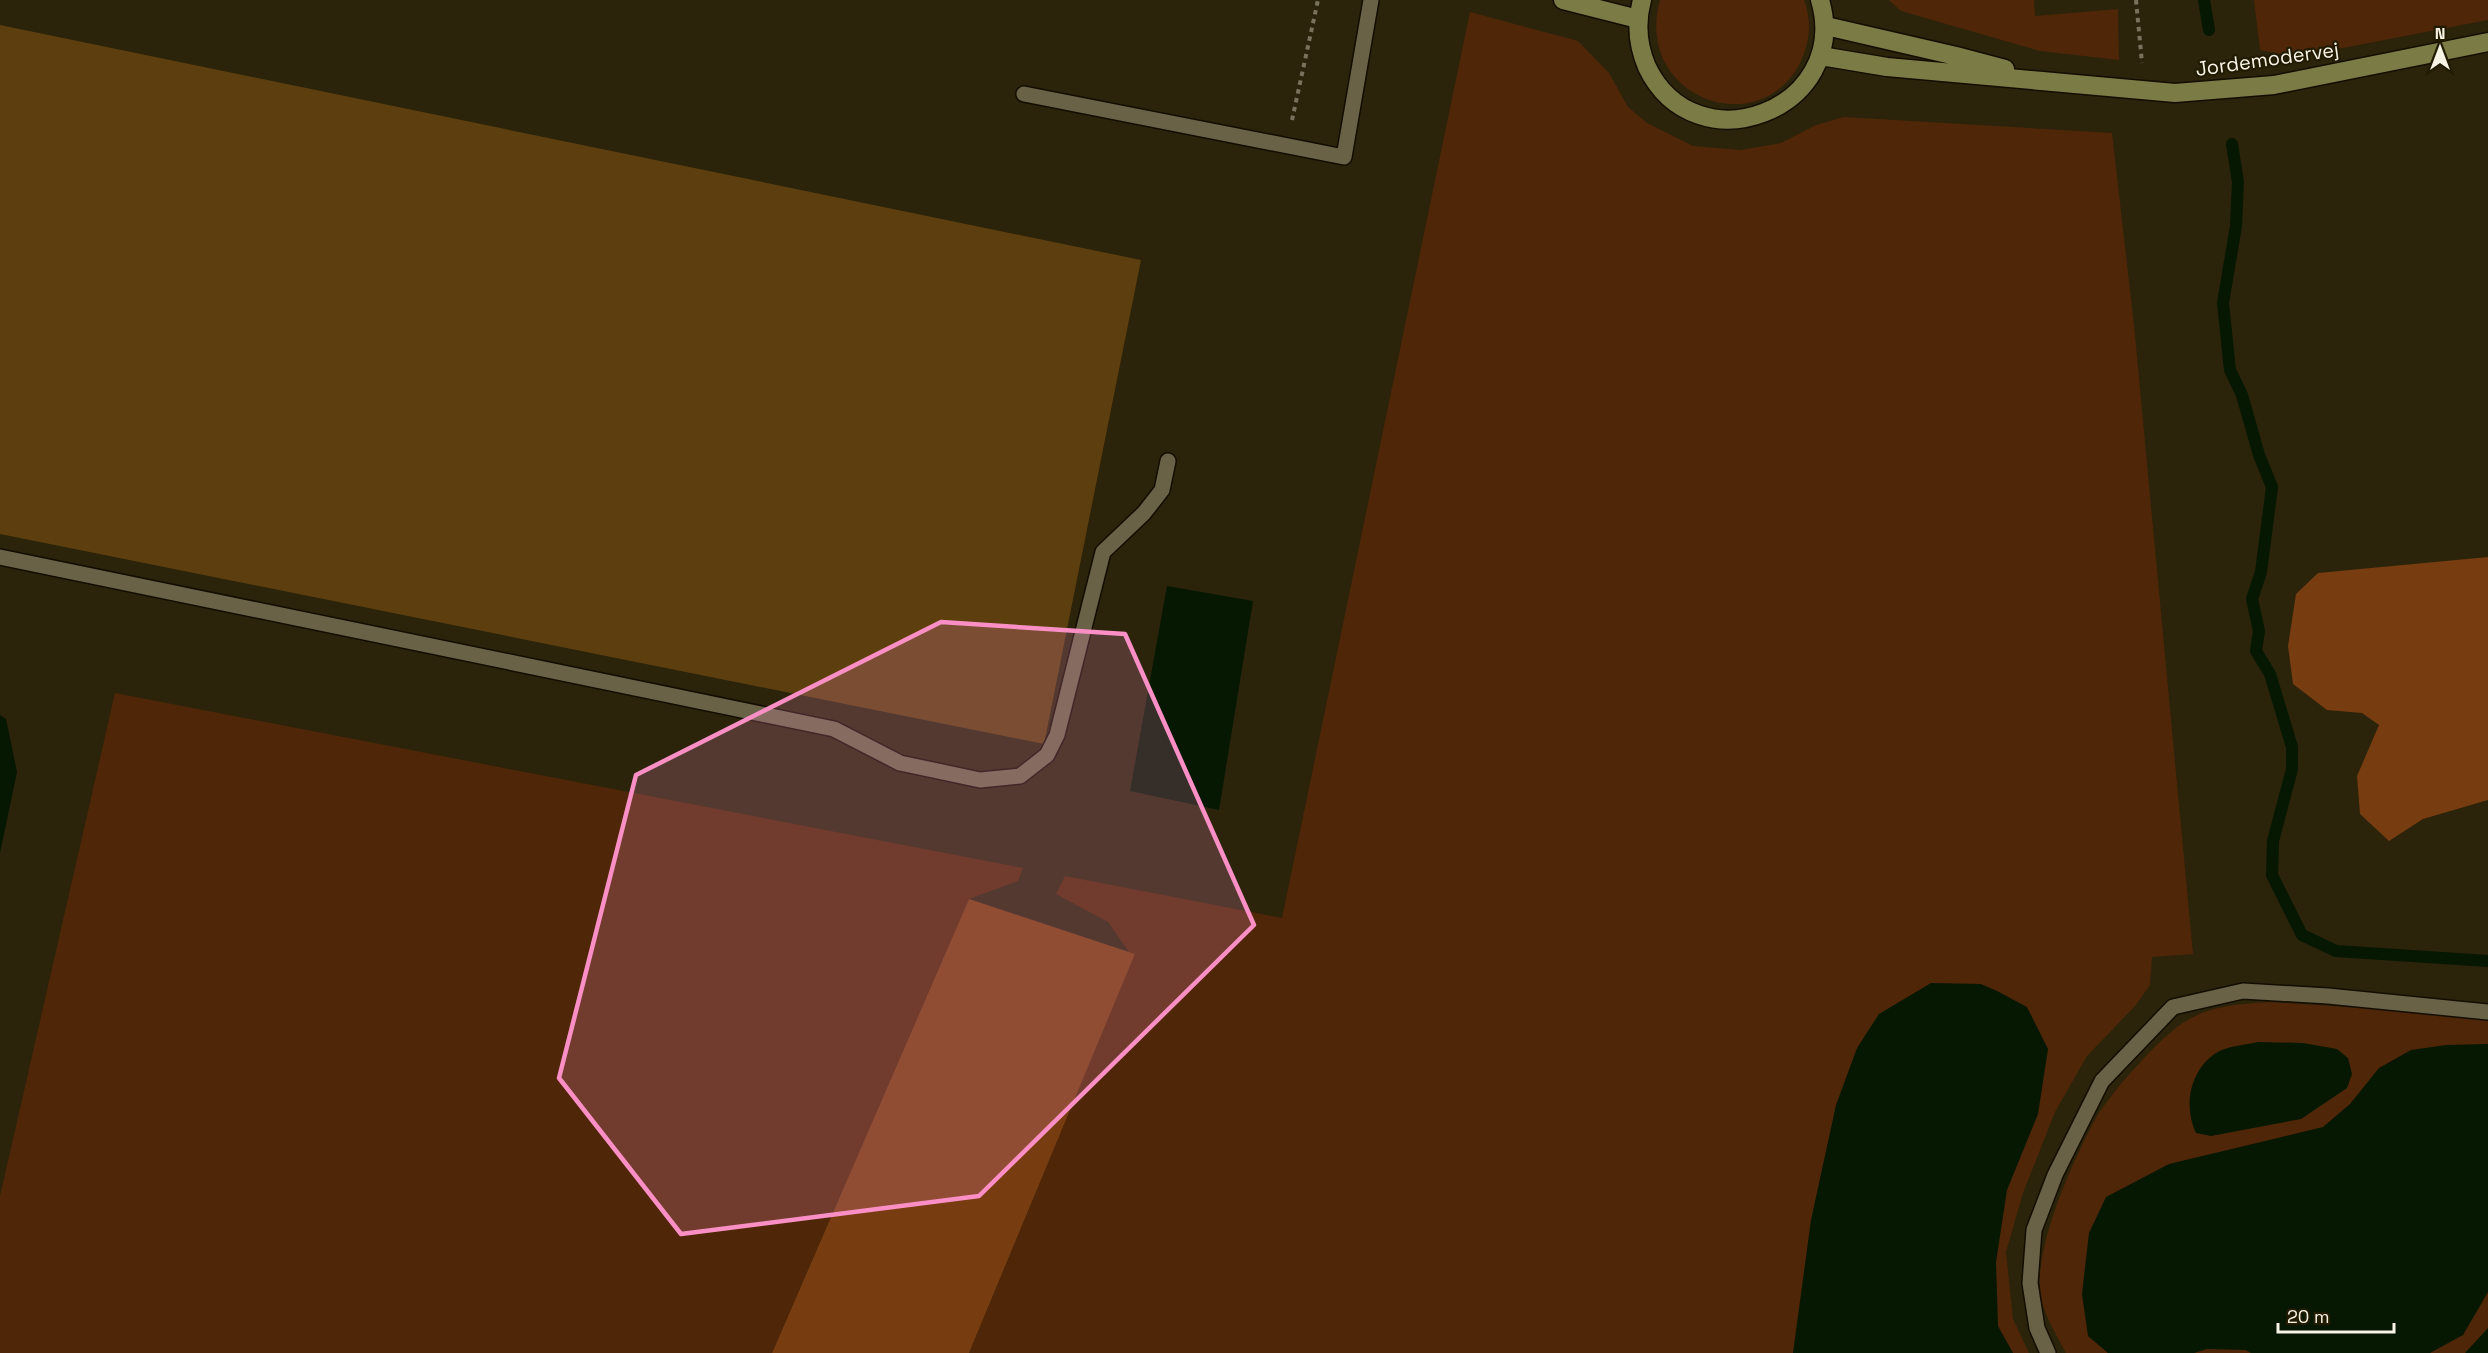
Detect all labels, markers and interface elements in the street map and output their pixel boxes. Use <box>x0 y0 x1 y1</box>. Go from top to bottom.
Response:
north arrow <box>2410 18 2470 78</box>
text: N <box>2435 23 2445 44</box>
street label: Jordemodervej <box>2194 36 2340 82</box>
scale bar <box>2278 1296 2394 1334</box>
text: 20 m <box>2287 1305 2330 1328</box>

